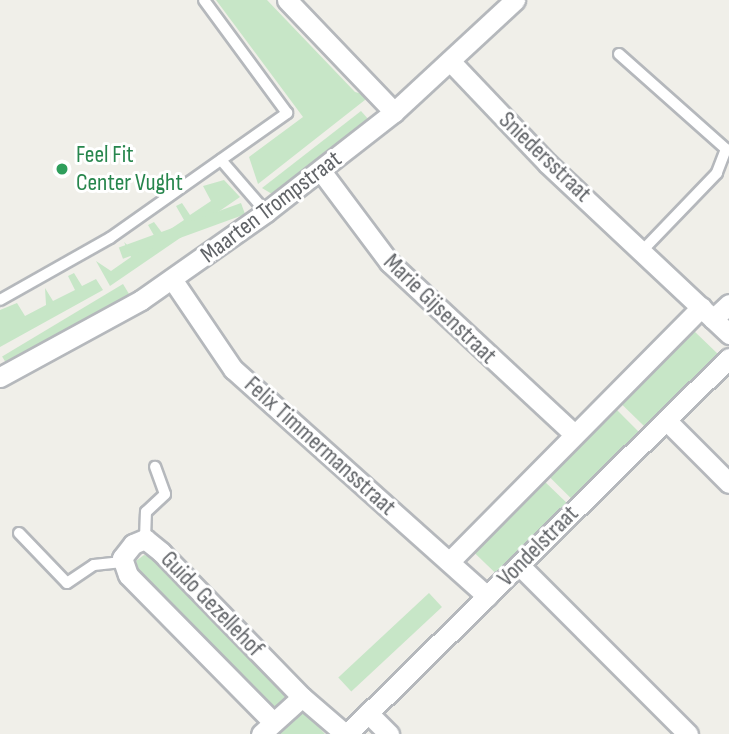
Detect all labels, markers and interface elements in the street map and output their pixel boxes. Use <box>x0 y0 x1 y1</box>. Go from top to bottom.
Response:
street label: Sniedersstraat <box>493 106 597 208</box>
place label: Feel Fit Center Vught <box>76 141 183 197</box>
street label: Maarten Trompstraat <box>195 145 347 269</box>
marker: Feel Fit Center Vught <box>54 161 70 177</box>
street label: Marie Gijsenstraat <box>378 248 502 370</box>
street label: Felix Timmermansstraat <box>238 370 402 522</box>
street label: Vondelstraat <box>492 500 584 592</box>
street label: Guido Gezellehof <box>155 545 269 663</box>

